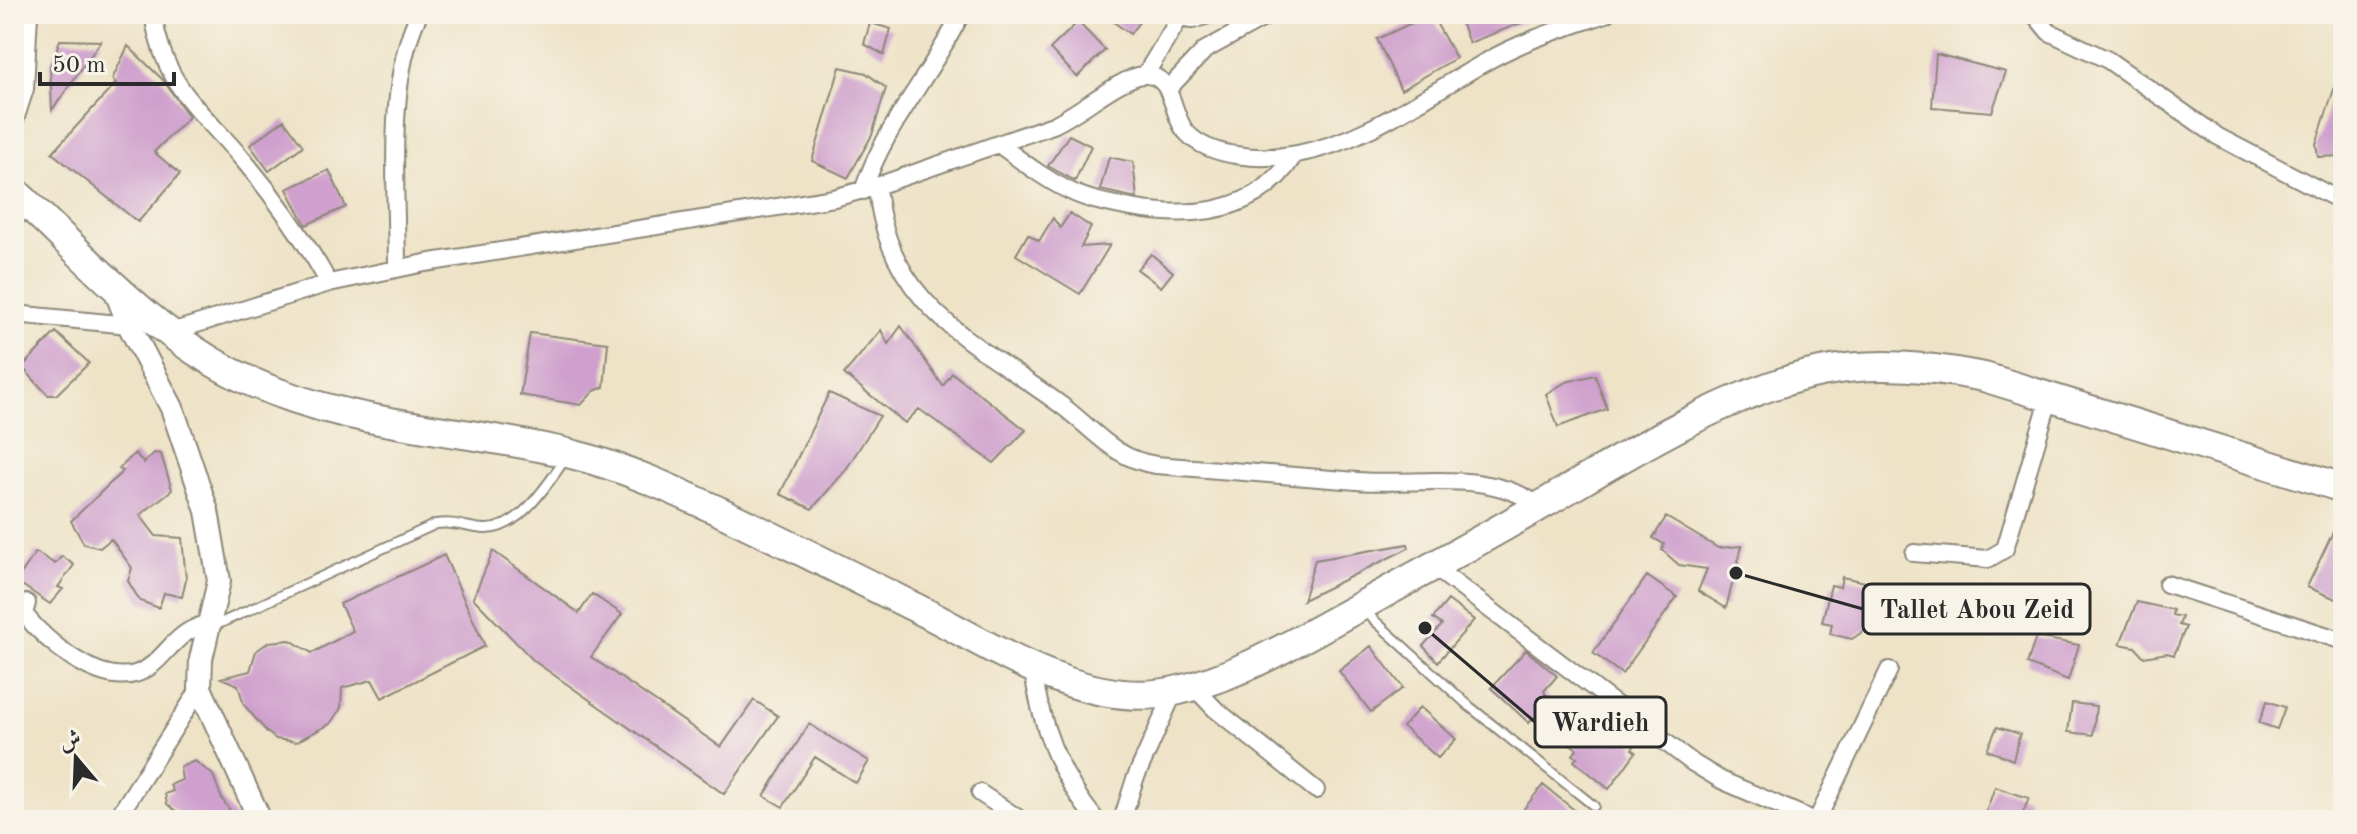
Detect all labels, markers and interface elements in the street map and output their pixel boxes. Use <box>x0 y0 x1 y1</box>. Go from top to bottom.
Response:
scale bar <box>40 36 174 86</box>
text: 50 m <box>52 54 106 78</box>
callout: Tallet Abou Zeid <box>1863 584 2090 634</box>
text: Tallet Abou Zeid <box>1880 598 2074 624</box>
callout: Wardieh <box>1535 697 1666 747</box>
text: Wardieh <box>1551 711 1649 737</box>
north arrow <box>36 718 116 798</box>
text: ش <box>56 727 84 755</box>

